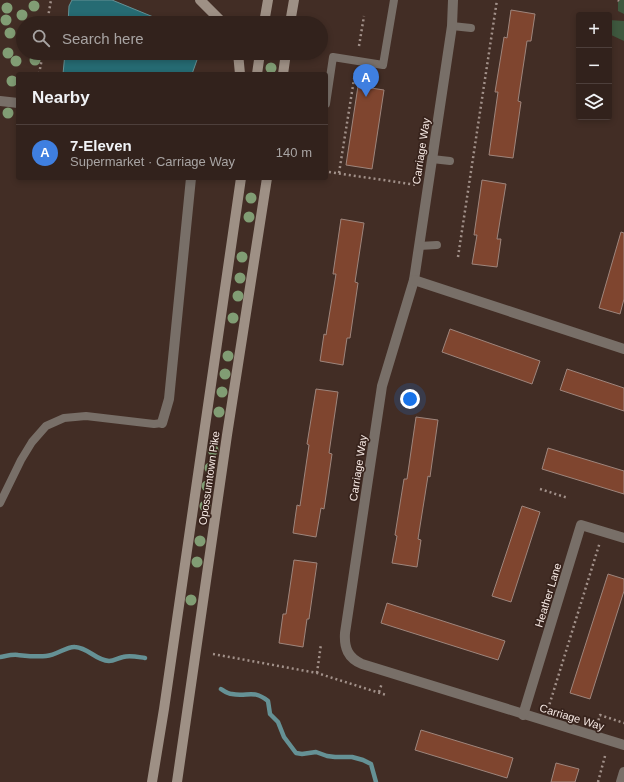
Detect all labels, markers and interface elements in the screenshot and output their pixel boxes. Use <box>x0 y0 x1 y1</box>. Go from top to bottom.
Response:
map controls <box>576 12 612 120</box>
button: + <box>576 12 612 48</box>
search box <box>16 16 328 60</box>
icon: search <box>30 27 52 49</box>
text: Search here <box>62 30 144 47</box>
button: − <box>576 48 612 84</box>
pin: A <box>353 64 379 97</box>
button: layers <box>576 84 612 120</box>
text: Nearby <box>32 88 90 107</box>
street label: Carriage Way <box>410 117 432 185</box>
text: 7-Eleven <box>70 137 132 154</box>
text: A <box>40 145 50 160</box>
text: 140 m <box>276 145 312 160</box>
text: Supermarket · Carriage Way <box>70 154 235 169</box>
your location <box>400 389 420 409</box>
street label: Opossumtown Pike <box>196 430 222 526</box>
street label: Carriage Way <box>347 434 369 502</box>
street label: Heather Lane <box>533 561 563 629</box>
street label: Carriage Way <box>538 701 606 733</box>

